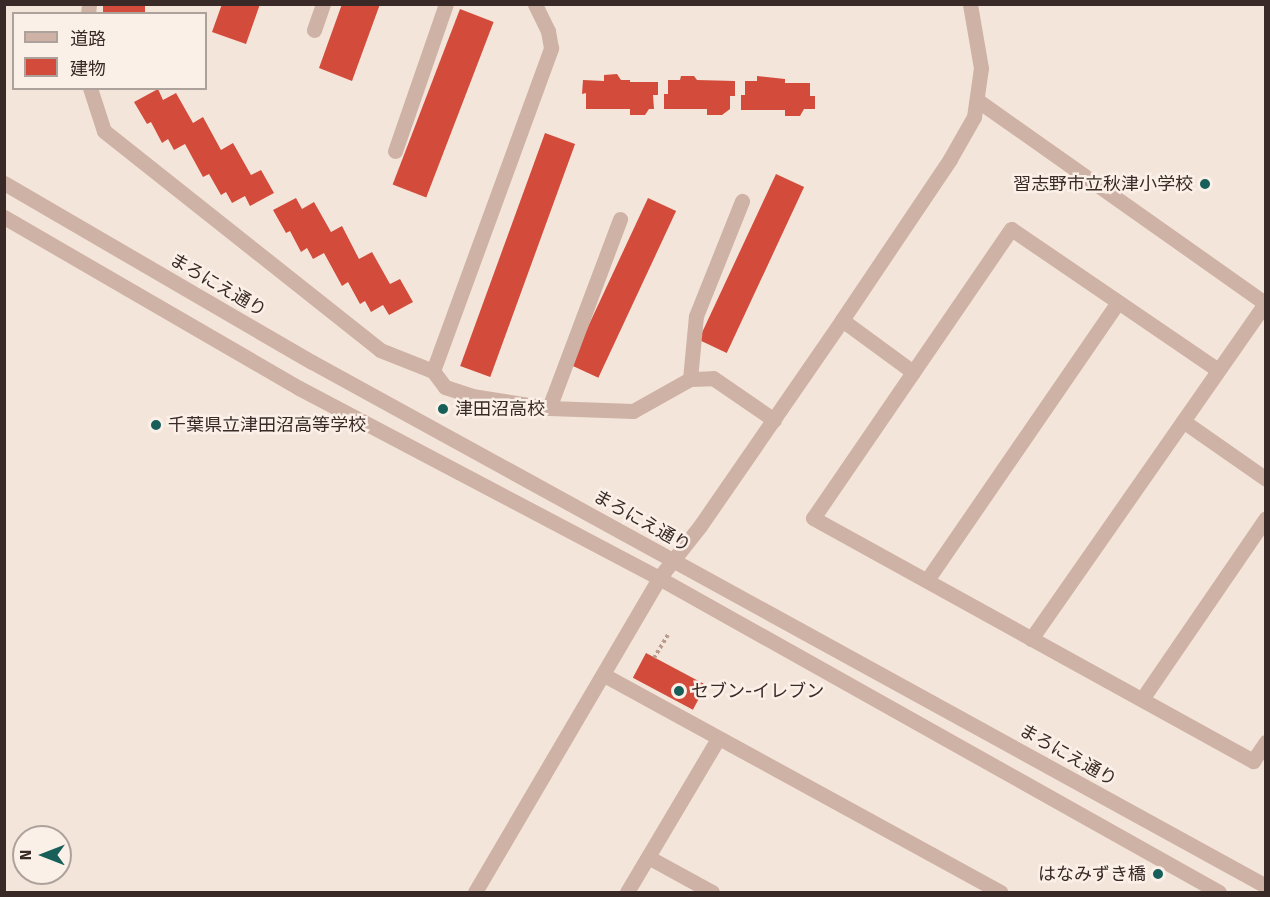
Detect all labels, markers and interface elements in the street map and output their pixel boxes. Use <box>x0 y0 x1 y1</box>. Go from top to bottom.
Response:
legend <box>12 12 207 90</box>
text: 道路 <box>70 28 106 50</box>
text: 建物 <box>70 58 106 80</box>
place label: 習志野市立秋津小学校 <box>1013 173 1193 195</box>
marker: 習志野市立秋津小学校 <box>1198 177 1212 191</box>
street label: まろにえ通り <box>166 249 270 321</box>
place label: 津田沼高校 <box>455 398 545 420</box>
marker: 津田沼高校 <box>436 402 450 416</box>
place label: 千葉県立津田沼高等学校 <box>168 414 366 436</box>
marker: 千葉県立津田沼高等学校 <box>149 418 163 432</box>
street label: まろにえ通り <box>590 485 694 557</box>
place label: セブン-イレブン <box>691 680 824 702</box>
marker: セブン-イレブン <box>672 684 686 698</box>
street label: まろにえ通り <box>1016 719 1120 791</box>
north arrow <box>12 825 72 885</box>
text: N <box>16 850 35 860</box>
place label: はなみずき橋 <box>1038 863 1146 885</box>
marker: はなみずき橋 <box>1151 867 1165 881</box>

